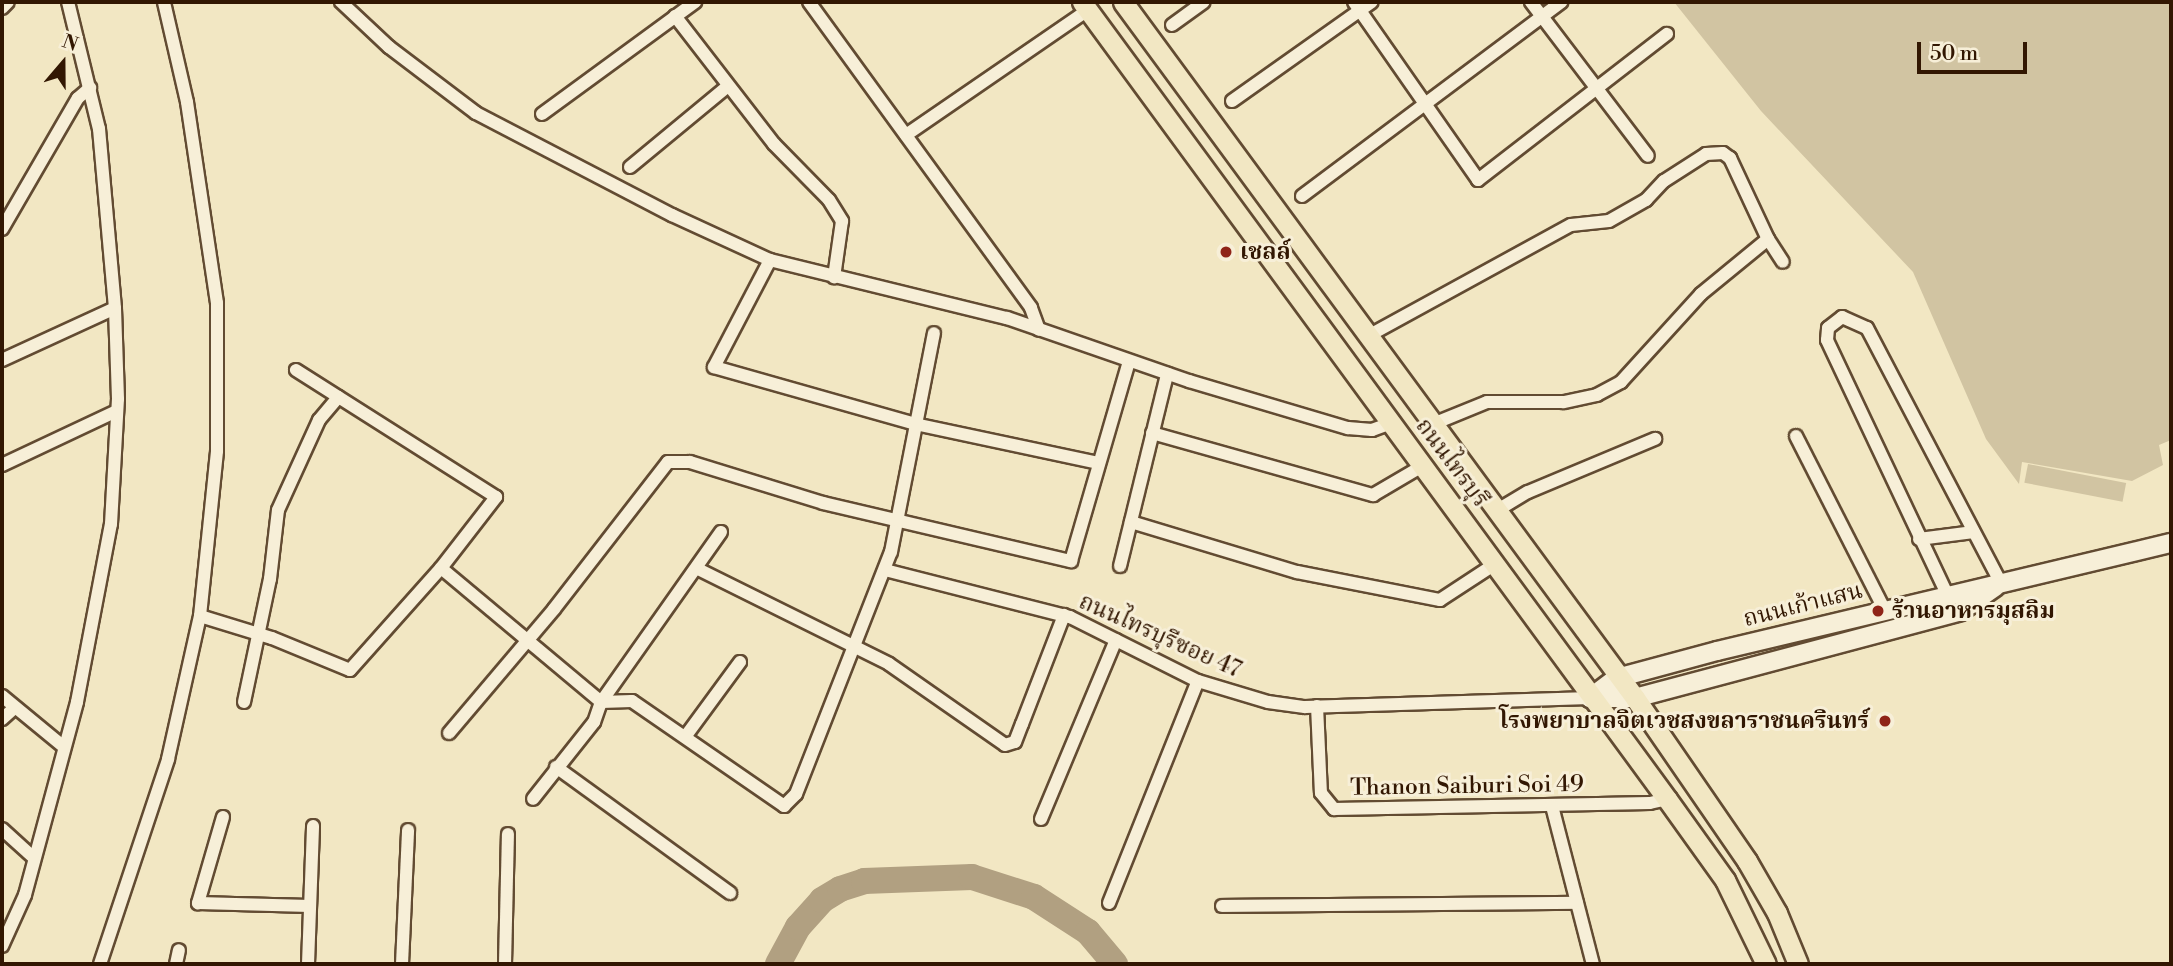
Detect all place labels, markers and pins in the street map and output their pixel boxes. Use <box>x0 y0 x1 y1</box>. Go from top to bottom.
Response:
place label: เชลล์ <box>1240 238 1291 266</box>
marker: เชลล์ <box>1218 244 1234 260</box>
place label: ร้านอาหารมุสลิม <box>1892 597 2055 625</box>
marker: ร้านอาหารมุสลิม <box>1870 603 1886 619</box>
place label: โรงพยาบาลจิตเวชสงขลาราชนครินทร์ <box>1499 707 1869 735</box>
marker: โรงพยาบาลจิตเวชสงขลาราชนครินทร์ <box>1875 711 1895 731</box>

